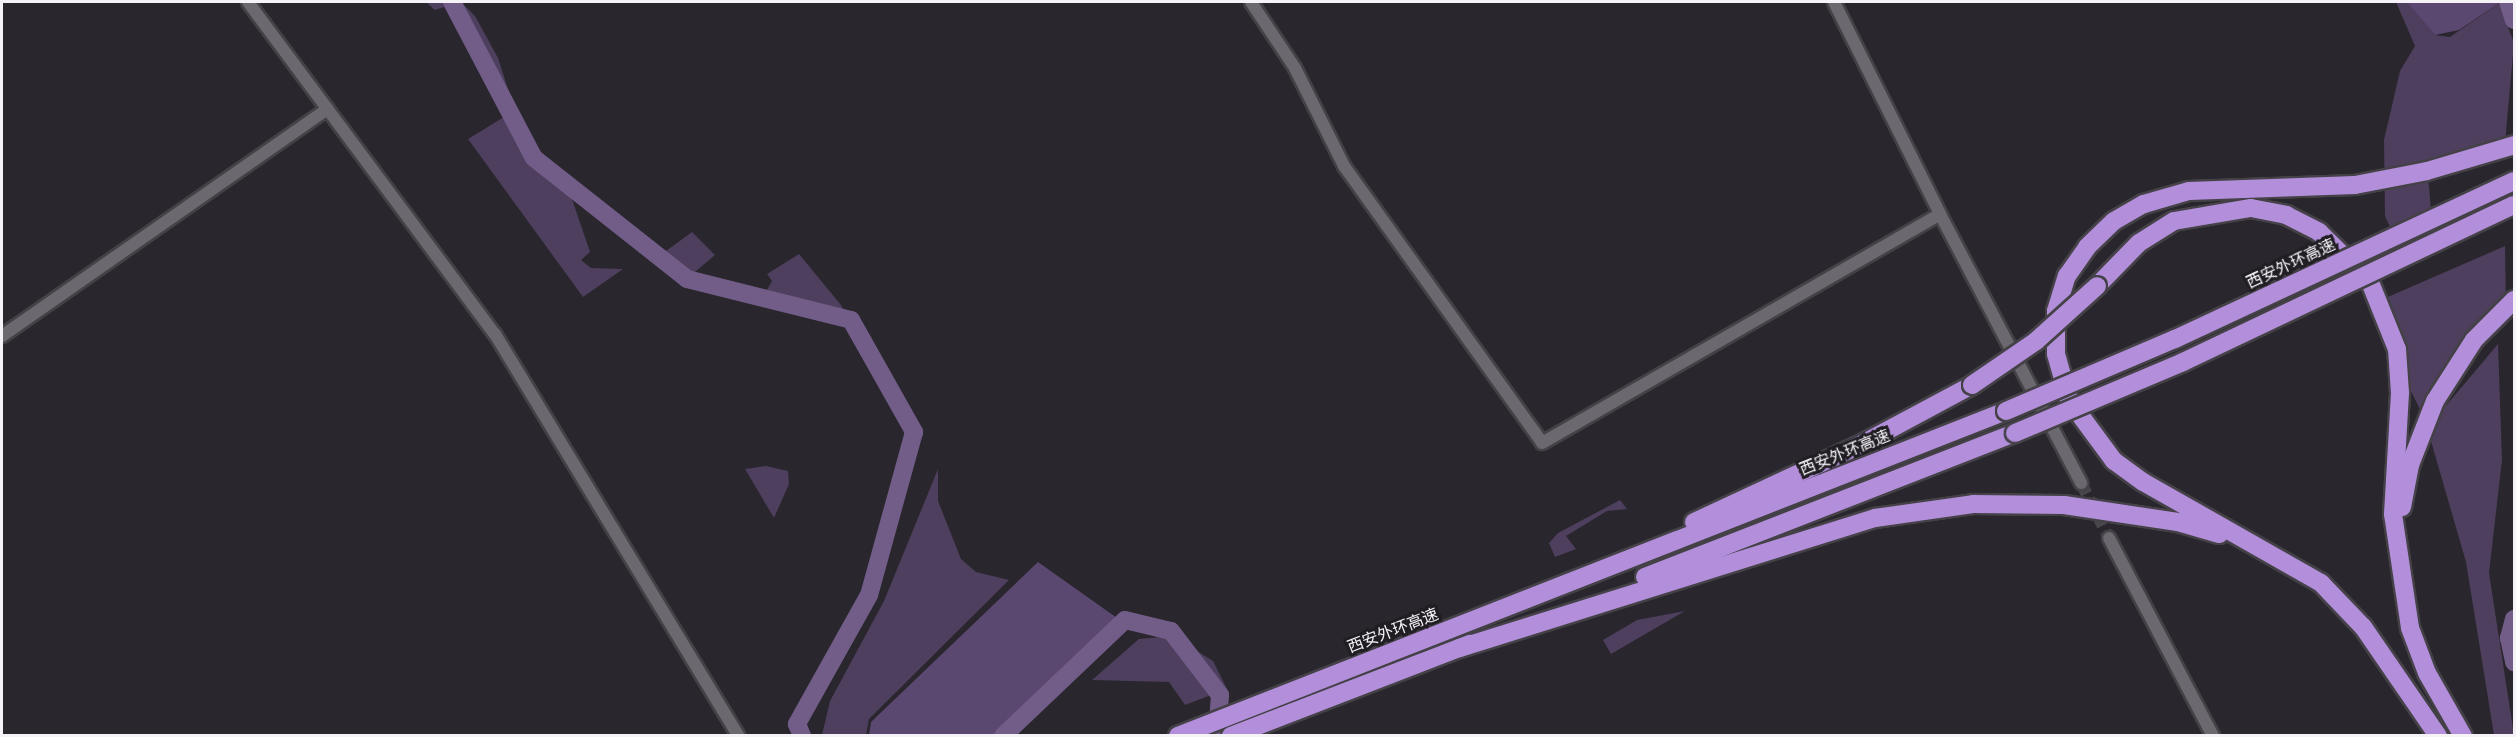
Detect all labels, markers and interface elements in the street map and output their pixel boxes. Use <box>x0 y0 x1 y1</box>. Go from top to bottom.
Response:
street label: 西安外环高速 <box>2243 235 2339 293</box>
street label: 西安外环高速 <box>1797 426 1893 480</box>
street label: 西安外环高速 <box>1345 605 1441 657</box>

